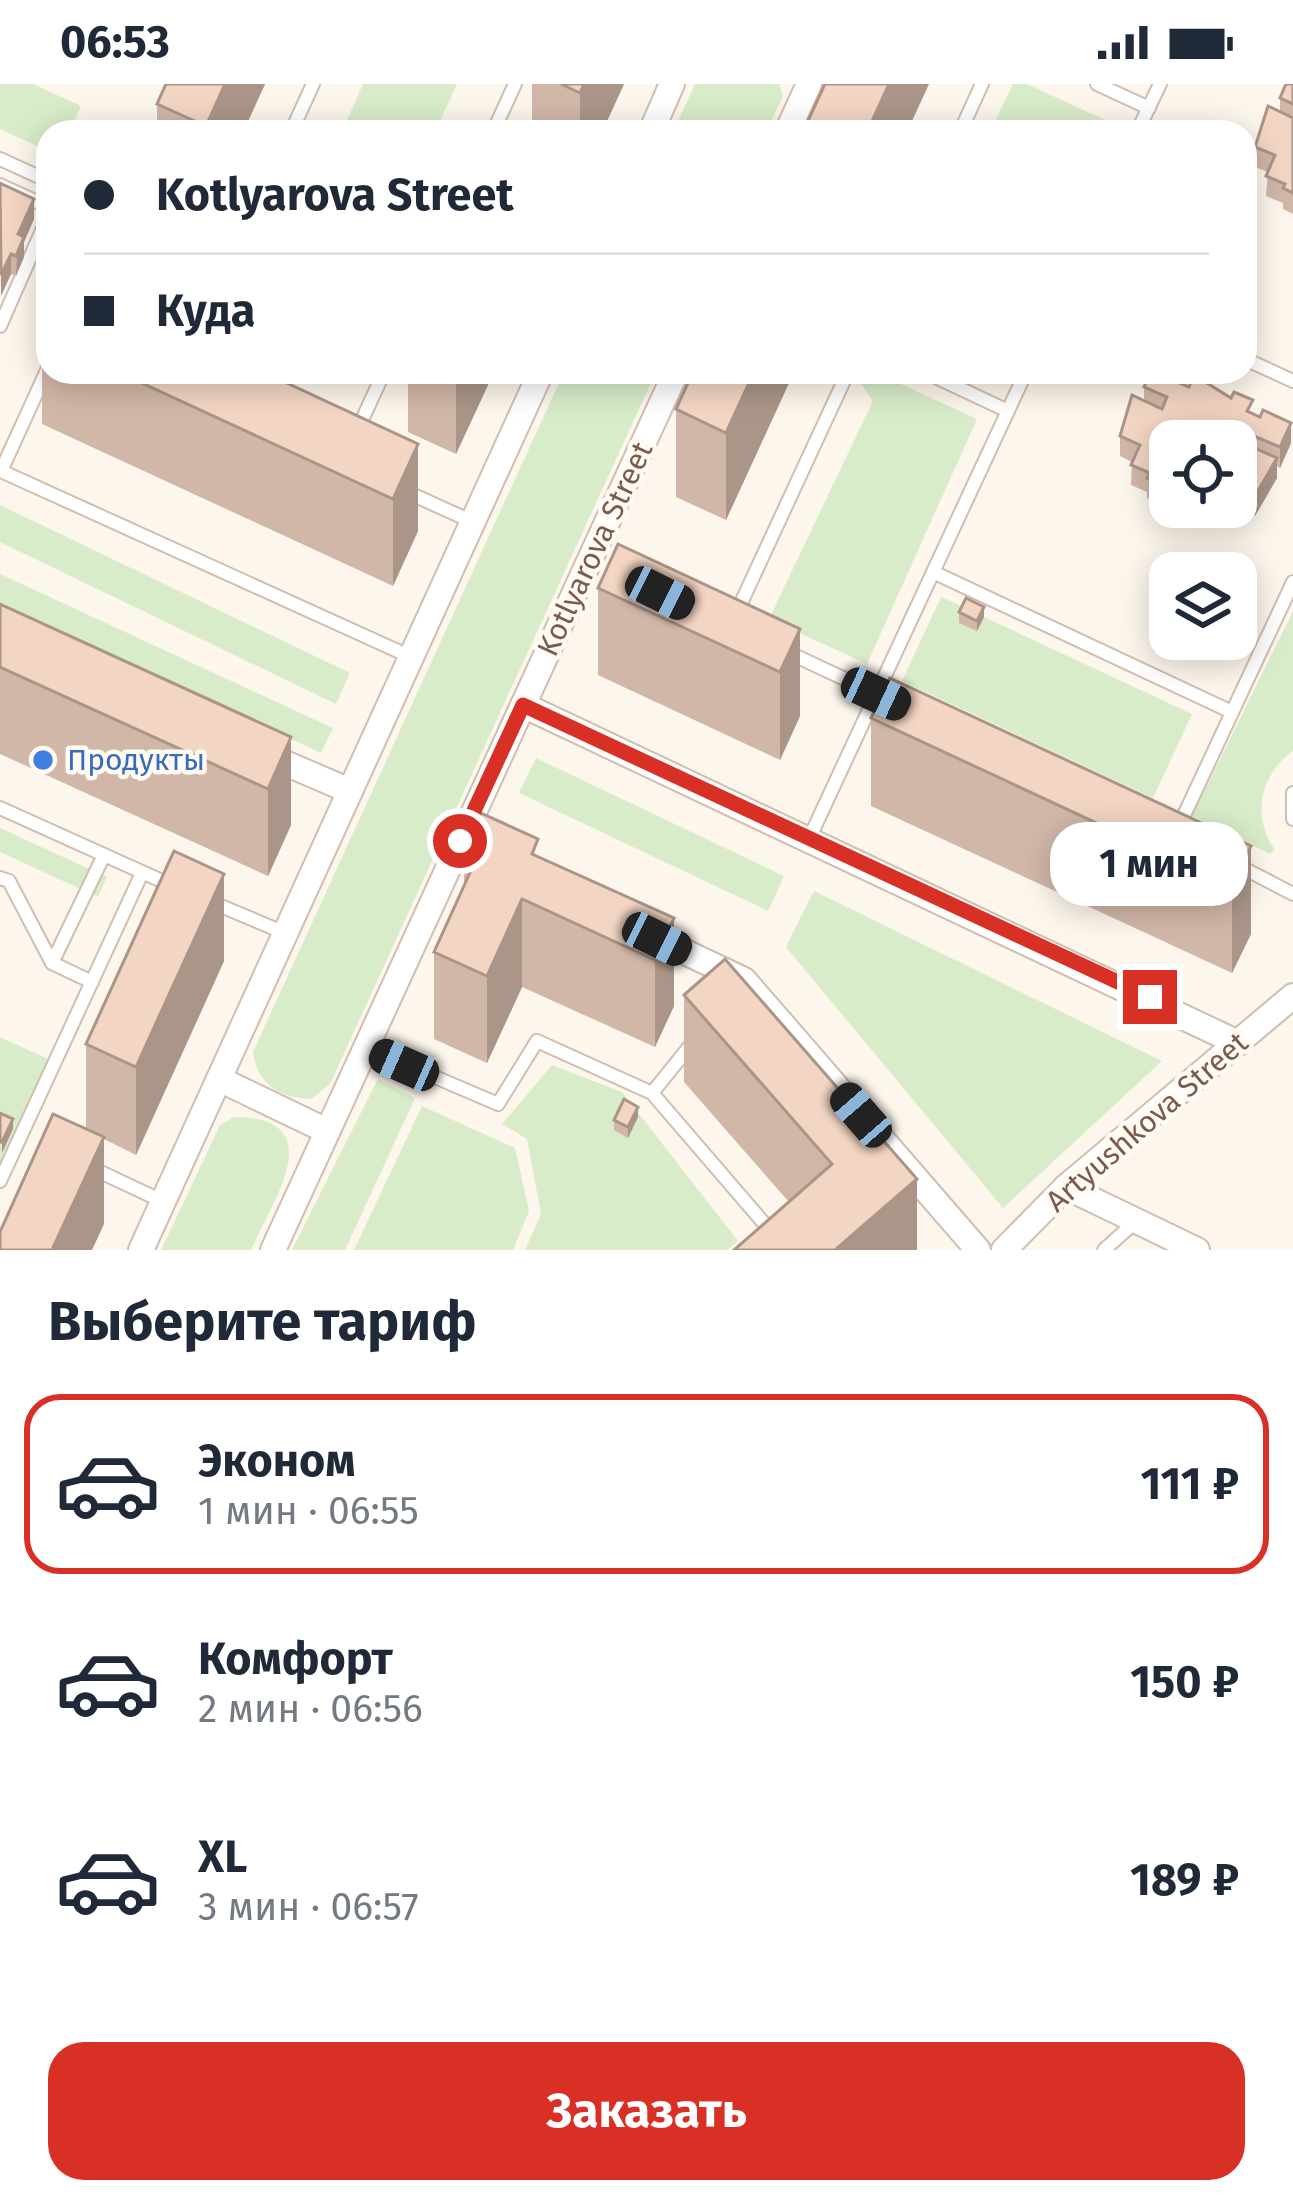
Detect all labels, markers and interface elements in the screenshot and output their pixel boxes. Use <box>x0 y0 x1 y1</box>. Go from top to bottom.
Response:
text: 06:53 <box>60 15 170 69</box>
text: Kotlyarova Street <box>156 168 514 222</box>
text: Куда <box>156 284 256 338</box>
map controls <box>1149 420 1257 660</box>
button: locate <box>1149 420 1257 528</box>
street label: Kotlyarova Street <box>530 436 660 662</box>
button: layers <box>1149 552 1257 660</box>
car <box>620 561 700 625</box>
car <box>836 662 916 726</box>
place label: Продукты <box>67 742 205 778</box>
marker: Продукты <box>30 747 56 773</box>
route start <box>433 814 487 868</box>
callout: 1 мин <box>1051 823 1249 907</box>
text: 1 мин <box>1099 841 1199 887</box>
car <box>617 907 697 971</box>
route end <box>1123 970 1177 1024</box>
street label: Artyushkova Street <box>1039 1024 1255 1219</box>
car <box>364 1034 444 1096</box>
car <box>824 1076 898 1154</box>
text: Выберите тариф <box>48 1290 476 1354</box>
icon: car <box>54 1430 162 1538</box>
text: Эконом <box>198 1434 356 1488</box>
text: 111 ₽ <box>1141 1457 1239 1511</box>
text: 1 мин · 06:55 <box>198 1488 419 1534</box>
icon: car <box>54 1628 162 1736</box>
text: Комфорт <box>198 1632 393 1686</box>
text: 150 ₽ <box>1130 1655 1239 1709</box>
text: 2 мин · 06:56 <box>198 1686 423 1732</box>
icon: car <box>54 1826 162 1934</box>
text: XL <box>198 1830 247 1884</box>
text: 189 ₽ <box>1130 1853 1239 1907</box>
text: 3 мин · 06:57 <box>198 1884 419 1930</box>
button: Заказать <box>48 2042 1245 2180</box>

